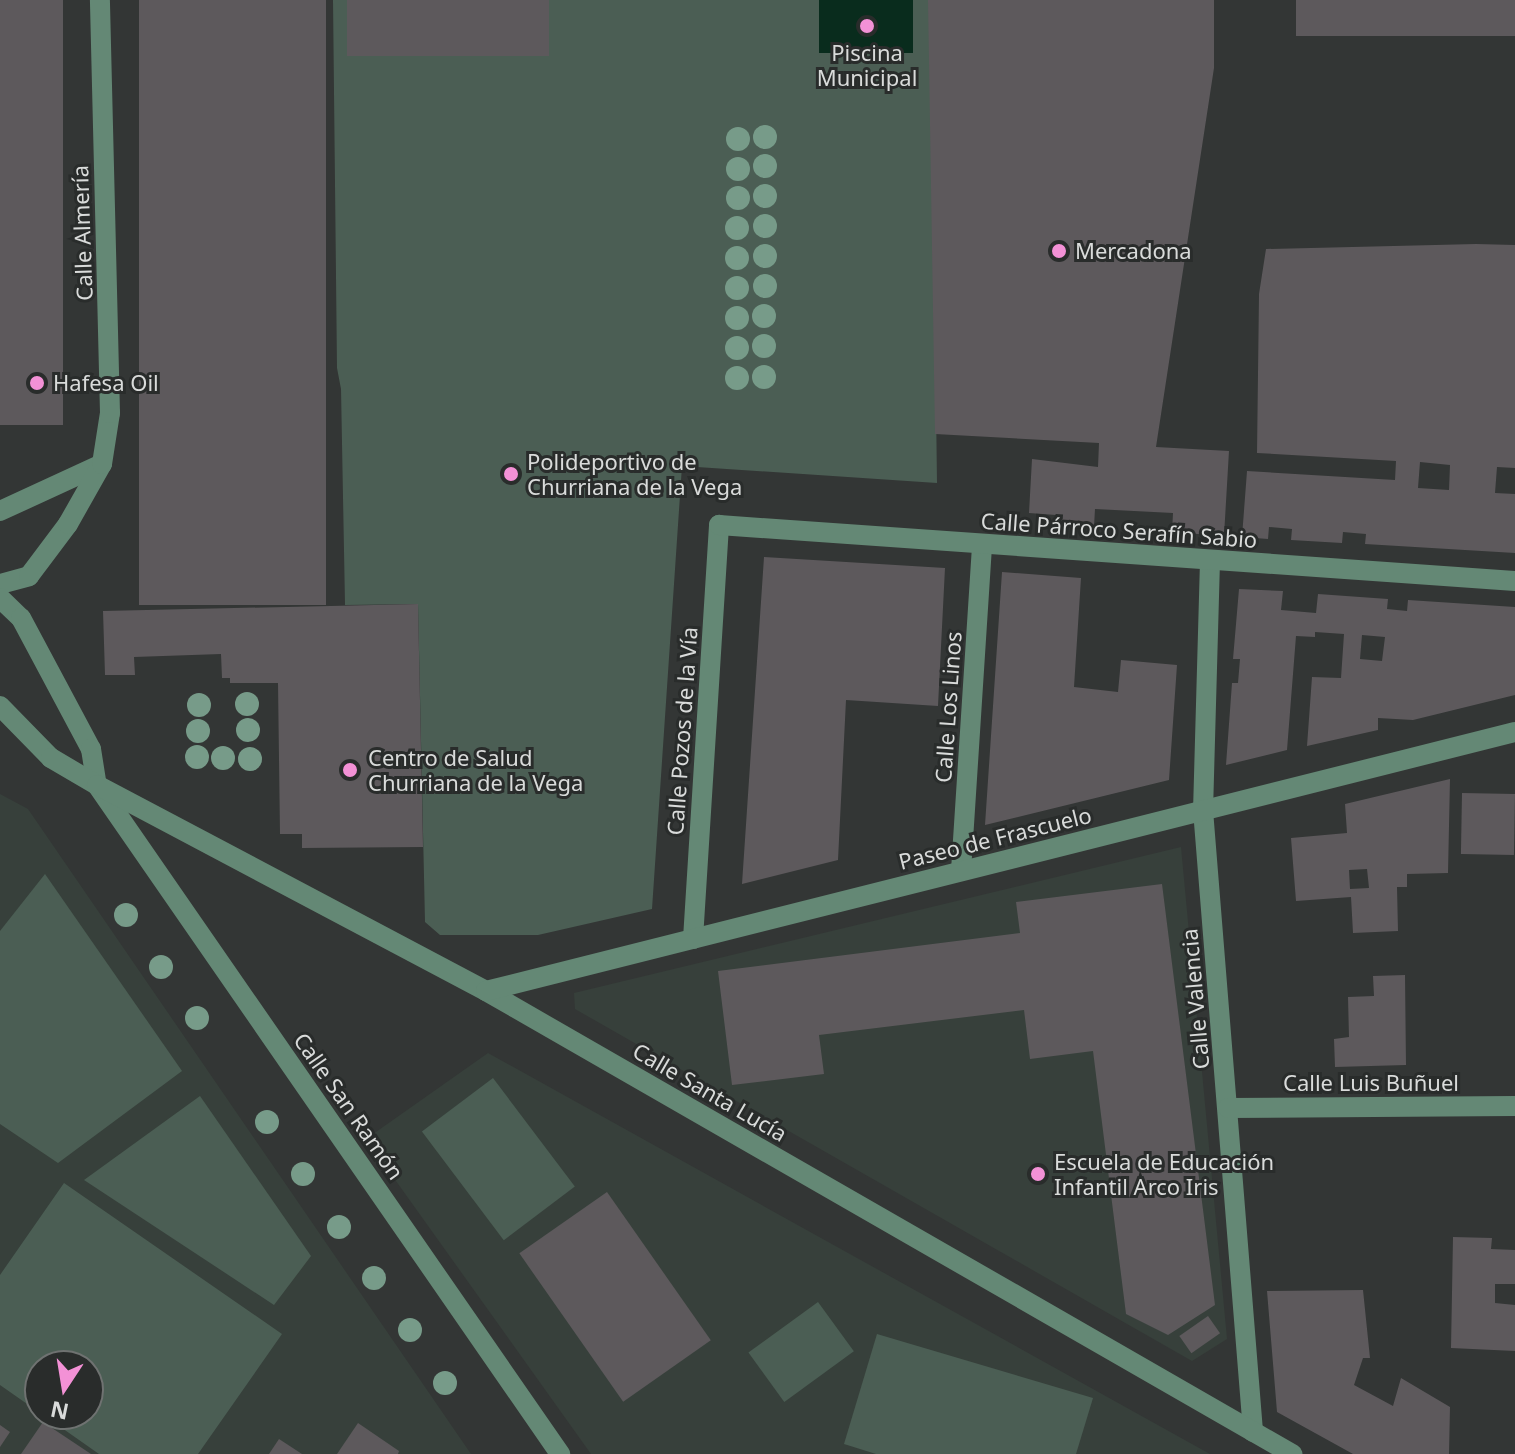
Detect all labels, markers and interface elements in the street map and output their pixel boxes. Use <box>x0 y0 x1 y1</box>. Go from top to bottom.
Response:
marker: Piscina Municipal <box>858 17 876 35</box>
place label: Piscina Municipal <box>817 39 917 90</box>
street label: Calle Almería <box>66 165 98 301</box>
place label: Mercadona <box>1075 238 1192 264</box>
marker: Mercadona <box>1050 242 1068 260</box>
place label: Hafesa Oil <box>53 370 159 396</box>
marker: Hafesa Oil <box>28 374 46 392</box>
place label: Polideportivo de Churriana de la Vega <box>527 448 742 500</box>
marker: Polideportivo de Churriana de la Vega <box>502 465 520 483</box>
street label: Calle Párroco Serafín Sabio <box>980 507 1258 553</box>
street label: Calle Pozos de la Vía <box>662 626 702 836</box>
street label: Calle Los Linos <box>930 631 966 783</box>
place label: Centro de Salud Churriana de la Vega <box>368 744 583 796</box>
marker: Centro de Salud Churriana de la Vega <box>339 759 361 781</box>
street label: Paseo de Frascuelo <box>896 801 1094 875</box>
street label: Calle Valencia <box>1176 928 1214 1070</box>
street label: Calle San Ramón <box>289 1028 409 1184</box>
street label: Calle Santa Lucía <box>628 1037 792 1147</box>
street label: Calle Luis Buñuel <box>1283 1070 1459 1096</box>
place label: Escuela de Educación Infantil Arco Iris <box>1054 1148 1274 1200</box>
marker: Escuela de Educación Infantil Arco Iris <box>1029 1165 1047 1183</box>
north arrow <box>24 1350 104 1430</box>
text: N <box>48 1395 71 1428</box>

